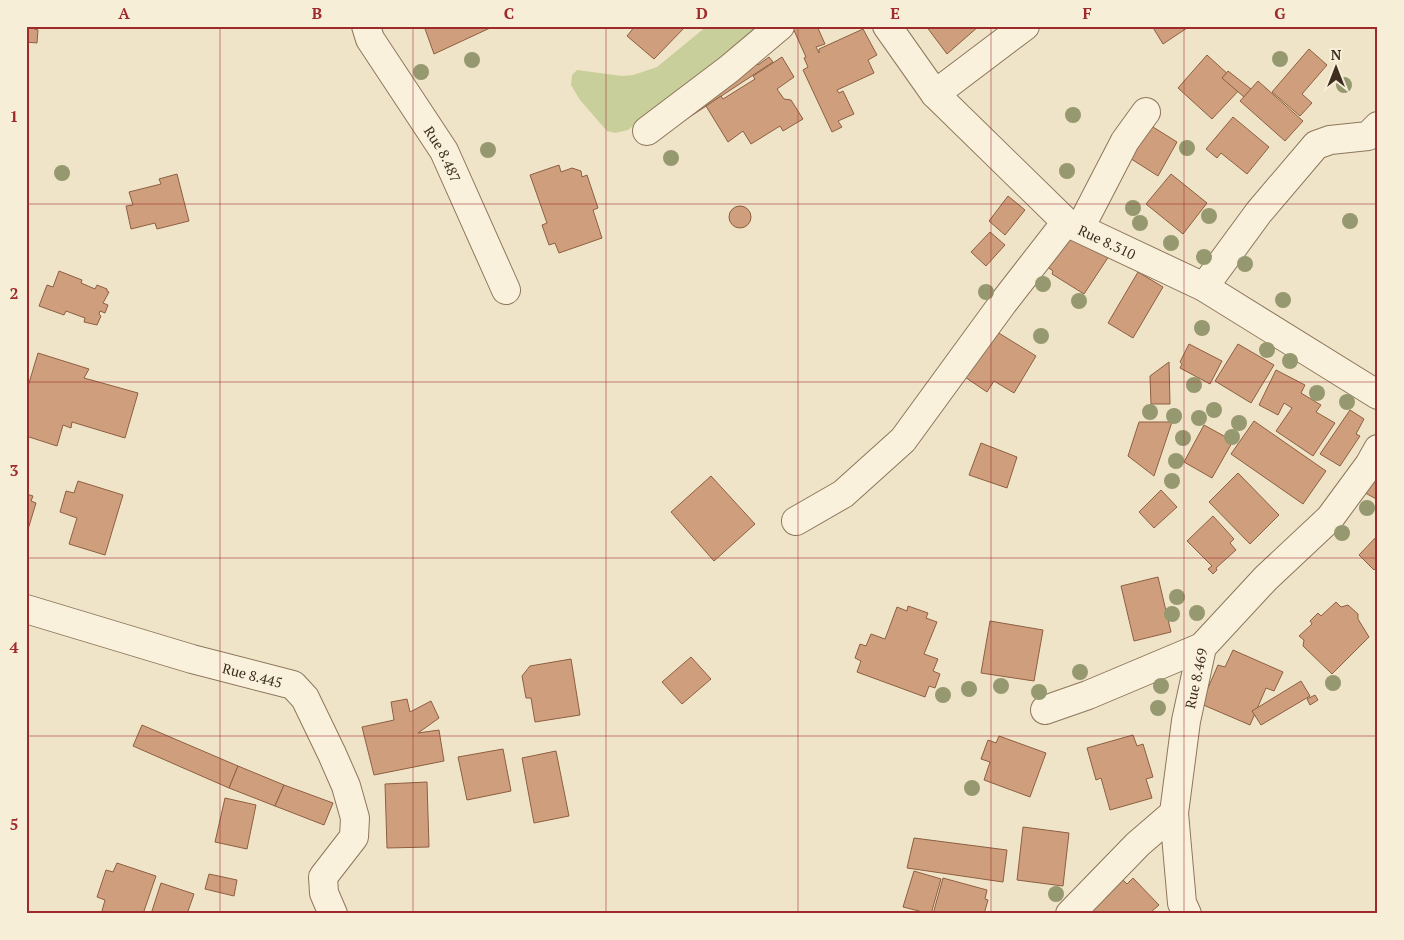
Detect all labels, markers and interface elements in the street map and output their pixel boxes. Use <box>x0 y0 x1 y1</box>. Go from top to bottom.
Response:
text: A <box>118 2 130 24</box>
text: B <box>312 2 322 24</box>
text: C <box>504 2 514 24</box>
text: D <box>696 2 708 24</box>
text: E <box>890 2 900 24</box>
text: F <box>1082 2 1092 24</box>
text: G <box>1274 2 1286 24</box>
north arrow <box>1312 42 1362 92</box>
text: N <box>1331 45 1342 64</box>
text: 1 <box>9 105 19 127</box>
street label: Rue 8.487 <box>420 122 466 185</box>
street label: Rue 8.310 <box>1076 220 1139 263</box>
text: 2 <box>9 282 19 304</box>
text: 3 <box>9 459 19 481</box>
text: 4 <box>9 636 19 658</box>
street label: Rue 8.469 <box>1180 646 1211 710</box>
street label: Rue 8.445 <box>221 658 285 691</box>
text: 5 <box>9 813 19 835</box>

